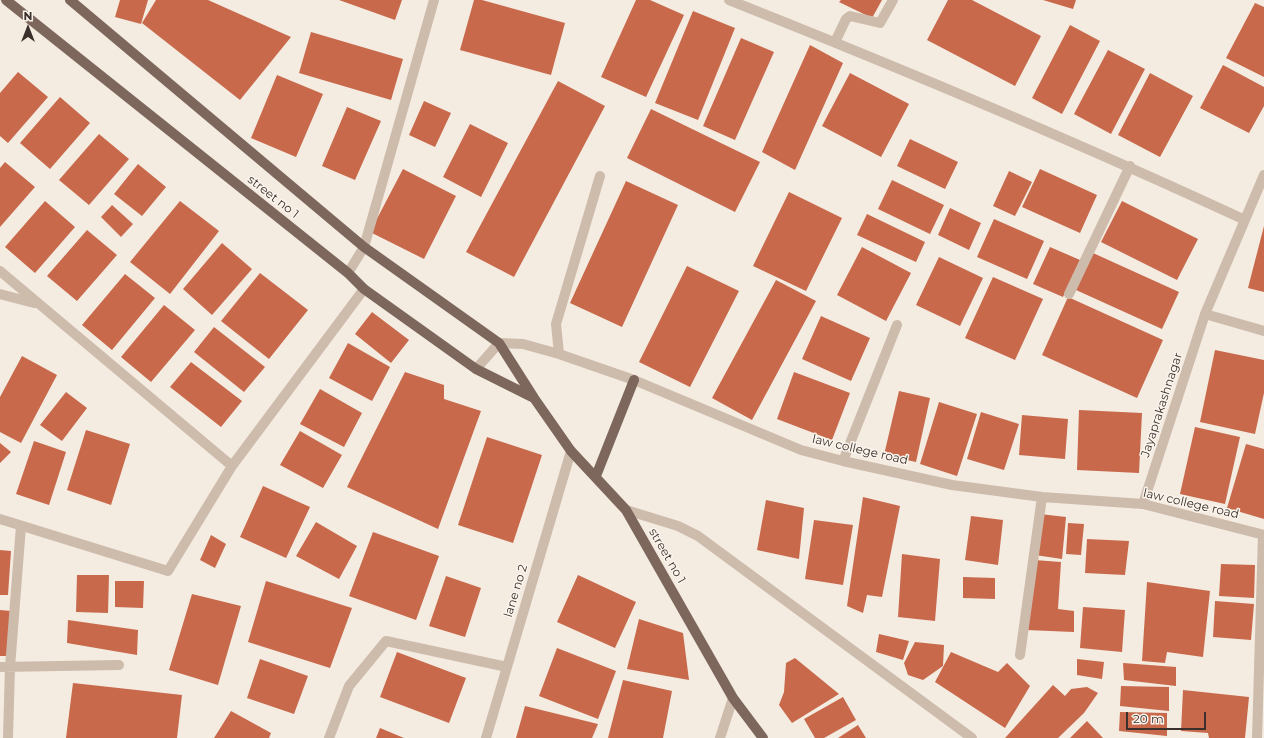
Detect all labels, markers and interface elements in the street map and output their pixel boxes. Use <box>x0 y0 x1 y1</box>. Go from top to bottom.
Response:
north arrow <box>8 8 48 48</box>
text: N <box>24 9 32 23</box>
street label: street no 1 <box>245 173 301 221</box>
street label: Jayaprakashnagar <box>1138 351 1186 459</box>
street label: law college road <box>811 432 909 468</box>
street label: law college road <box>1142 486 1240 522</box>
street label: street no 1 <box>646 526 688 586</box>
street label: lane no 2 <box>501 563 531 619</box>
scale bar <box>1128 704 1208 730</box>
text: 20 m <box>1133 711 1164 726</box>

